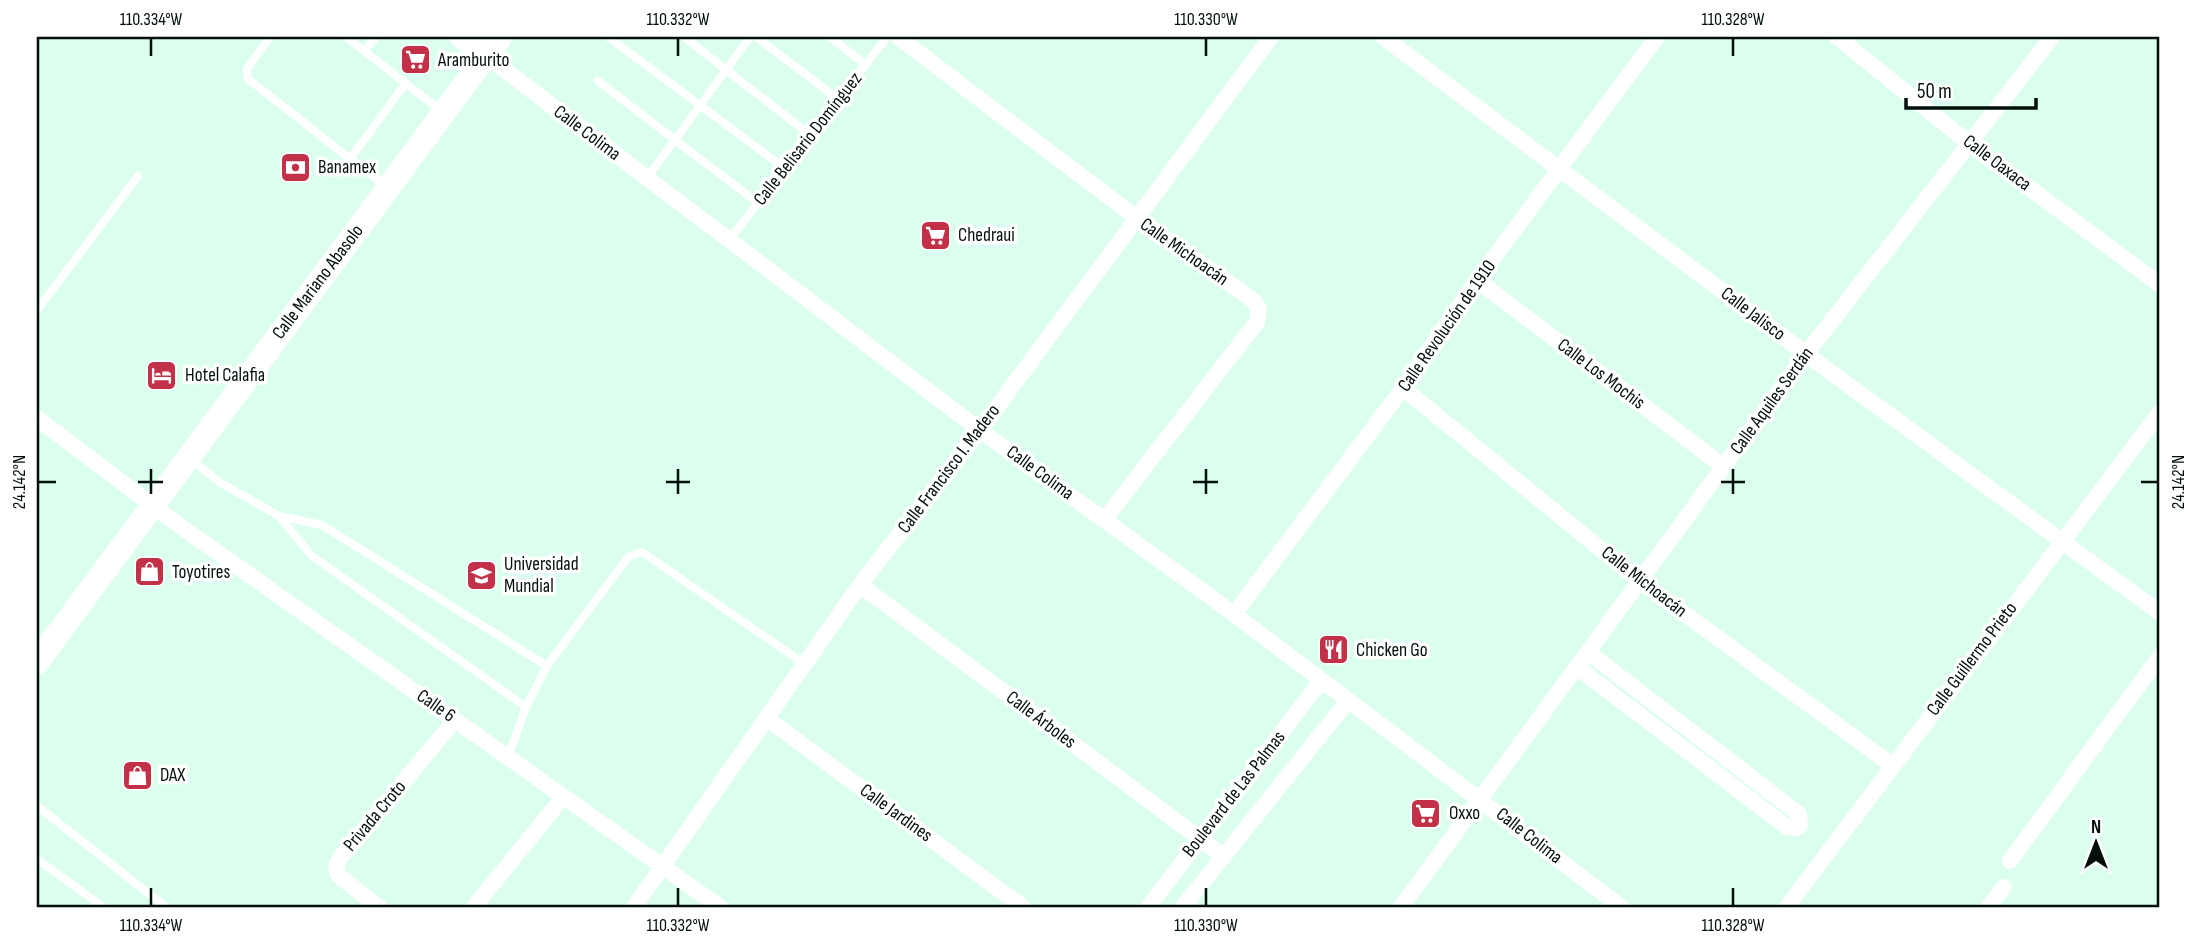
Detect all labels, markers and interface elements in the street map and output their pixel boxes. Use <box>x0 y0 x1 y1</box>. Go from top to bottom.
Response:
text: 110.334°W <box>120 9 183 30</box>
text: 110.332°W <box>646 9 710 30</box>
text: 110.330°W <box>1174 9 1238 30</box>
text: 110.328°W <box>1701 9 1765 30</box>
supermarket icon: Aramburito <box>398 43 432 77</box>
place label: Aramburito <box>437 49 510 72</box>
scale bar <box>1906 66 2036 110</box>
street label: Calle Belisario Domínguez <box>749 68 867 210</box>
text: 50 m <box>1917 79 1952 104</box>
street label: Calle Colima <box>549 100 625 166</box>
street label: Calle Oaxaca <box>1958 130 2036 196</box>
bank icon: Banamex <box>278 150 312 184</box>
place label: Banamex <box>318 156 376 179</box>
street label: Calle Michoacán <box>1135 213 1233 291</box>
supermarket icon: Chedraui <box>918 218 952 252</box>
street label: Calle Mariano Abasolo <box>267 220 369 344</box>
place label: Chedraui <box>958 224 1015 247</box>
street label: Calle Revolución de 1910 <box>1393 256 1501 396</box>
street label: Calle Jalisco <box>1716 282 1790 346</box>
street label: Calle Los Mochis <box>1553 334 1649 415</box>
street label: Calle Aquiles Serdán <box>1725 343 1819 459</box>
hotel icon: Hotel Calafia <box>145 358 179 392</box>
place label: Hotel Calafia <box>185 364 265 387</box>
street label: Calle Francisco I. Madero <box>893 400 1005 538</box>
street label: Calle Colima <box>1002 441 1078 505</box>
text: 24.142°N <box>9 455 30 509</box>
text: 24.142°N <box>2168 455 2189 509</box>
street label: Calle Michoacán <box>1597 541 1691 623</box>
place label: Universidad Mundial <box>504 553 579 598</box>
shop icon: Toyotires <box>132 555 166 589</box>
school or university icon: Universidad Mundial <box>464 558 498 592</box>
place label: Toyotires <box>172 561 230 584</box>
street label: Calle Guillermo Prieto <box>1922 598 2022 720</box>
restaurant icon: Chicken Go <box>1316 633 1350 667</box>
place label: Chicken Go <box>1356 639 1428 662</box>
street label: Calle 6 <box>412 684 460 728</box>
street label: Calle Árboles <box>1001 686 1081 754</box>
street label: Boulevard de Las Palmas <box>1178 726 1290 862</box>
shop icon: DAX <box>120 758 154 792</box>
place label: DAX <box>160 764 185 787</box>
street label: Privada Croto <box>339 776 411 856</box>
street label: Calle Jardines <box>855 779 937 847</box>
supermarket icon: Oxxo <box>1409 796 1443 830</box>
place label: Oxxo <box>1449 802 1480 825</box>
street label: Calle Colima <box>1491 803 1567 869</box>
north arrow <box>2060 808 2130 878</box>
text: N <box>2091 816 2101 839</box>
text: 110.334°W <box>120 915 183 936</box>
text: 110.332°W <box>646 915 710 936</box>
text: 110.330°W <box>1174 915 1238 936</box>
text: 110.328°W <box>1701 915 1765 936</box>

